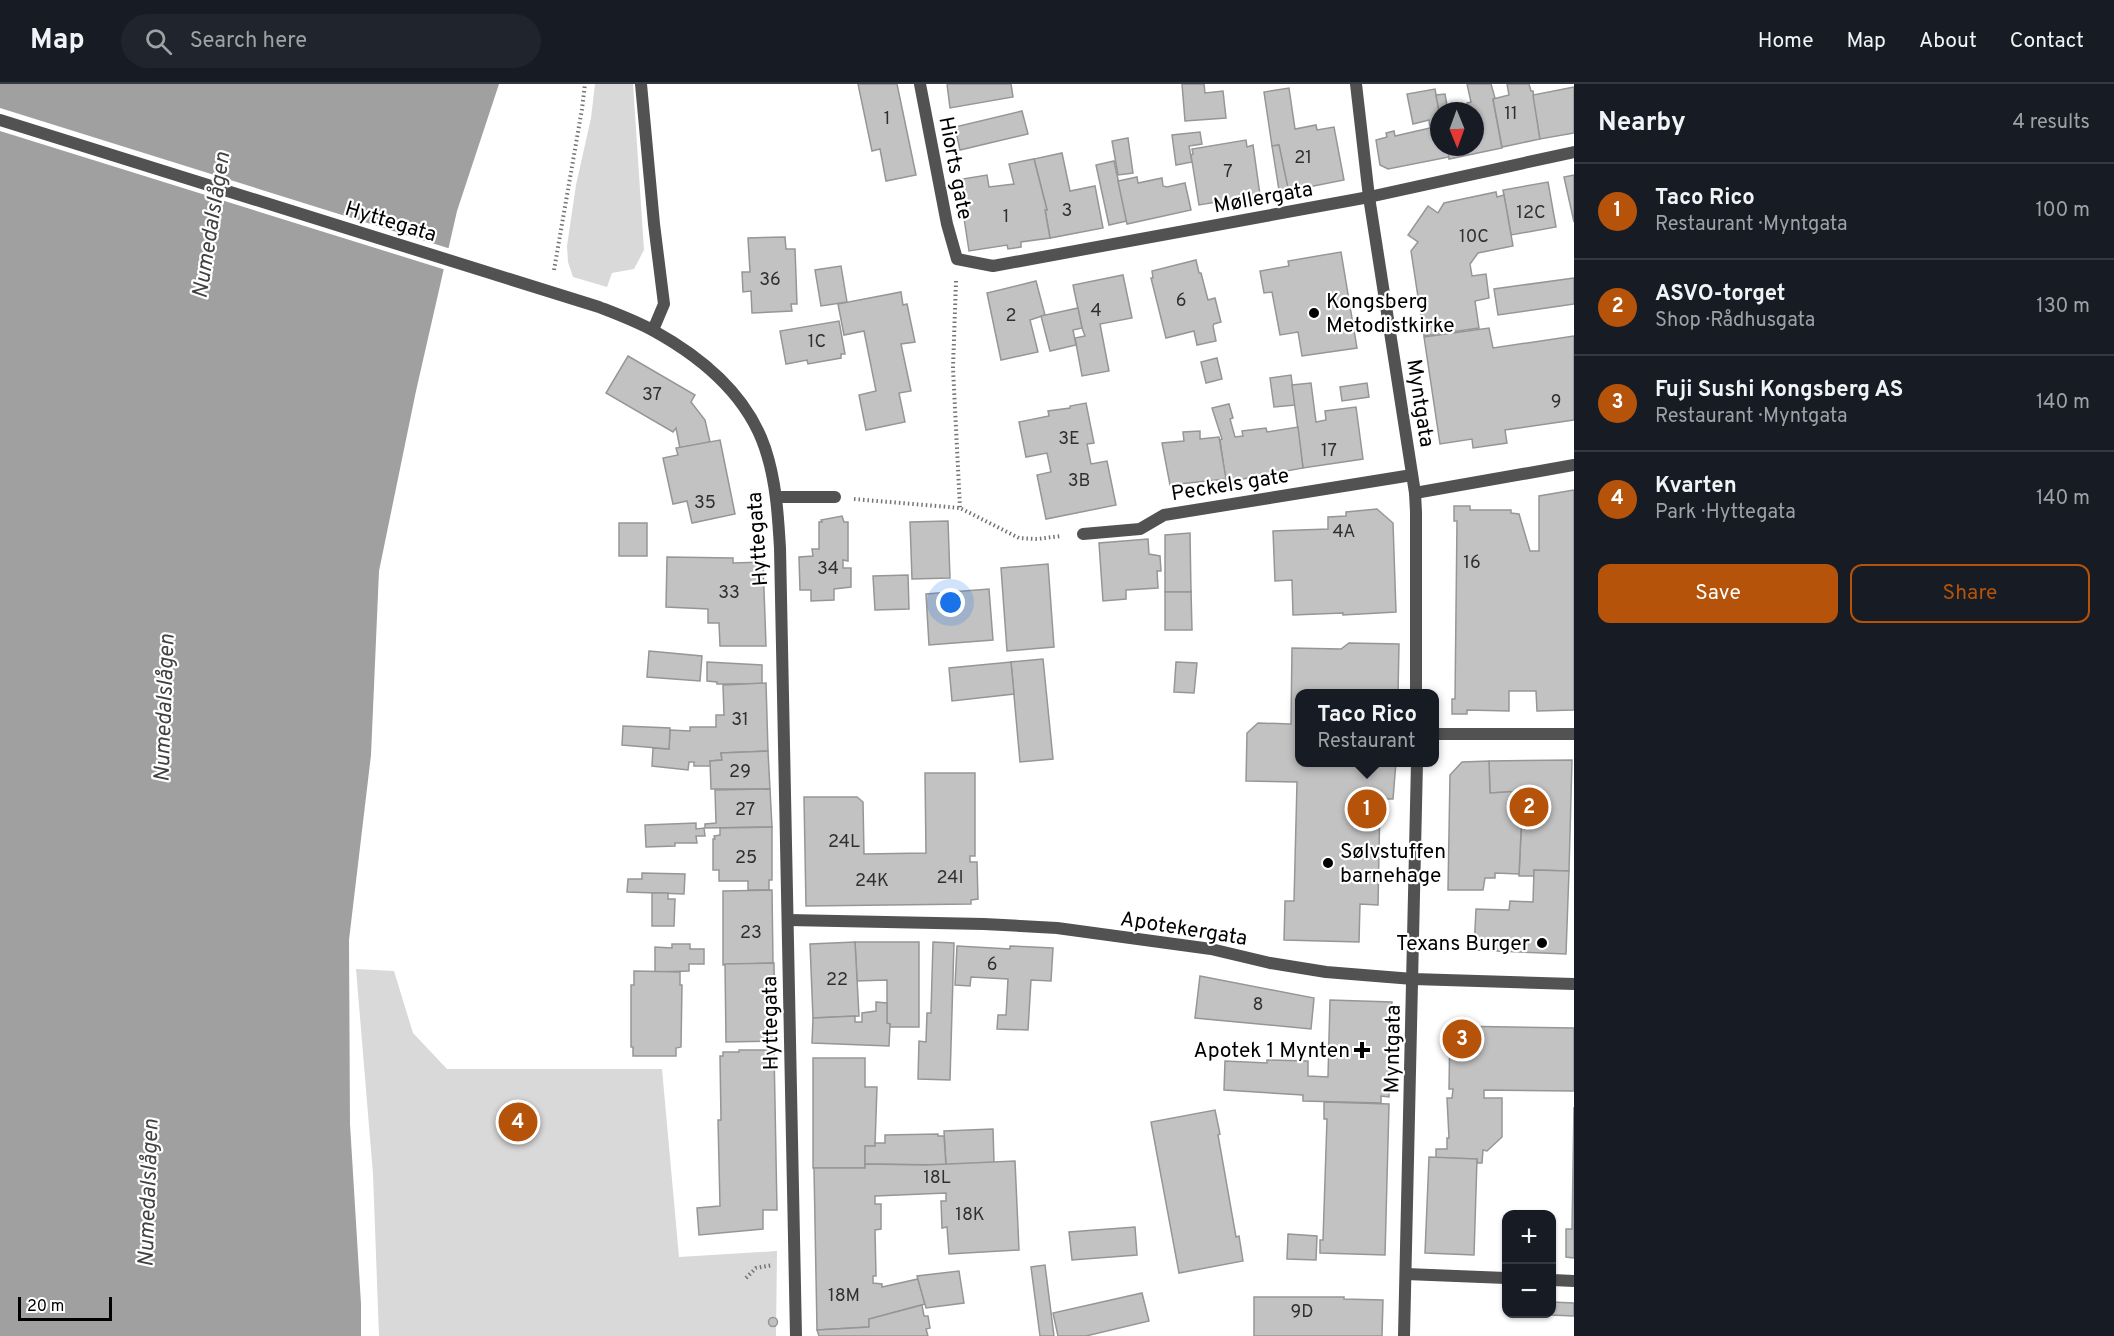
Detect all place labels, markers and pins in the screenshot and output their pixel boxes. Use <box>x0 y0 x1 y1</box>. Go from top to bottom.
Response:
place label: Kongsberg Metodistkirke <box>1326 289 1454 340</box>
marker: Kongsberg Metodistkirke <box>1307 306 1321 320</box>
pin: 2 <box>1510 784 1549 830</box>
pin: 1 <box>1348 786 1386 832</box>
place label: Sølvstuffen barnehage <box>1340 839 1446 890</box>
marker: Sølvstuffen barnehage <box>1321 856 1335 870</box>
place label: Texans Burger <box>1396 931 1530 958</box>
marker: Texans Burger <box>1535 936 1549 950</box>
pin: 3 <box>1442 1016 1482 1062</box>
place label: Apotek 1 Mynten <box>1193 1038 1350 1065</box>
marker: Apotek 1 Mynten <box>1355 1043 1369 1057</box>
pin: 4 <box>498 1100 538 1144</box>

